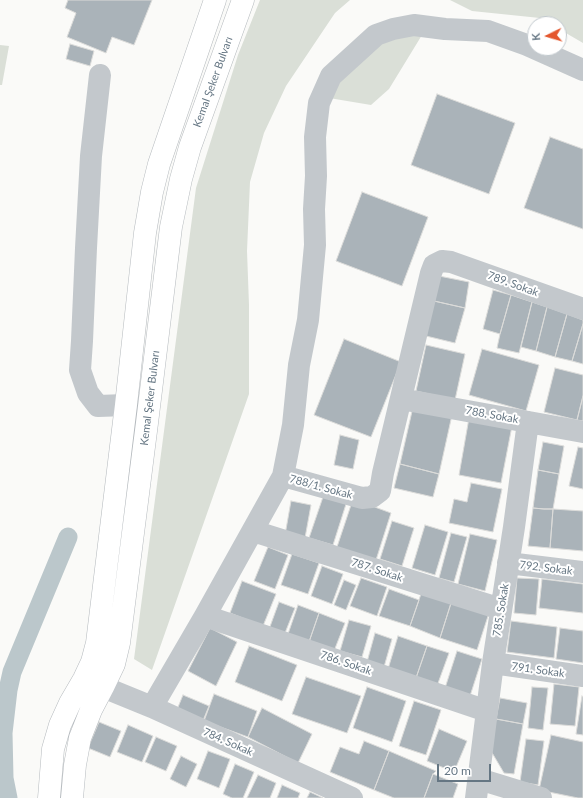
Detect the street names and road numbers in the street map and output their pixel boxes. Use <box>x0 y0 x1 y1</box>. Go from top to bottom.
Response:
street label: Kemal Şeker Bulvarı <box>190 35 236 129</box>
street label: 789. Sokak <box>486 269 540 299</box>
street label: Kemal Şeker Bulvarı <box>138 350 162 446</box>
street label: 788. Sokak <box>465 404 519 426</box>
street label: 788/1. Sokak <box>288 472 354 502</box>
street label: 787. Sokak <box>350 555 404 585</box>
street label: 792. Sokak <box>519 558 573 578</box>
street label: 785. Sokak <box>490 583 512 637</box>
street label: 786. Sokak <box>319 648 373 678</box>
street label: 791. Sokak <box>511 660 565 680</box>
street label: 784. Sokak <box>201 725 255 759</box>

